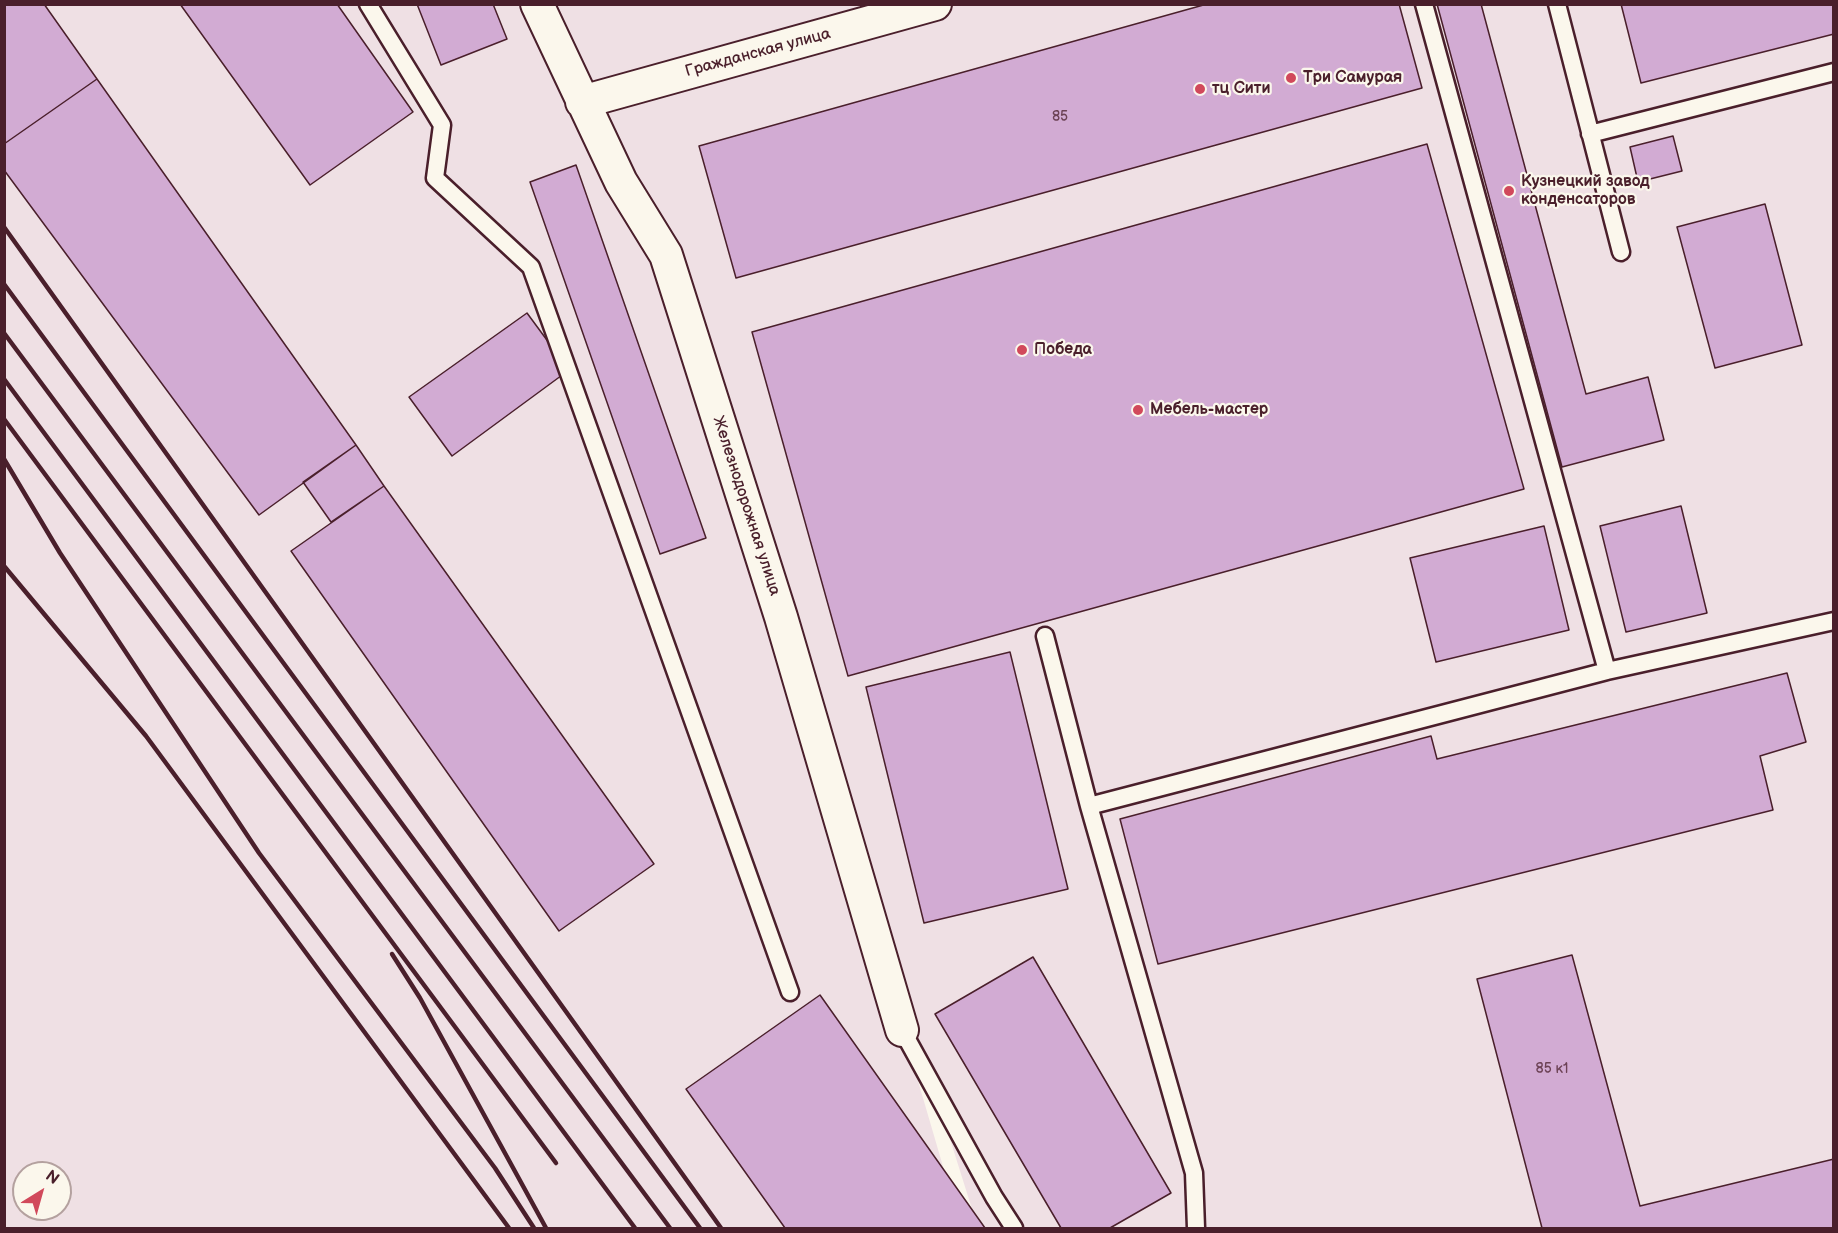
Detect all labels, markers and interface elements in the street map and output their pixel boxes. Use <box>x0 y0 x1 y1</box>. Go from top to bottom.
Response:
street label: Гражданская улица <box>683 24 833 82</box>
place label: Три Самурая <box>1303 68 1402 88</box>
marker: Три Самурая <box>1284 71 1298 85</box>
place label: тц Сити <box>1212 79 1270 99</box>
marker: тц Сити <box>1193 82 1207 96</box>
house number: 85 <box>1052 109 1068 125</box>
place label: Кузнецкий завод конденсаторов <box>1521 172 1650 210</box>
marker: Кузнецкий завод конденсаторов <box>1502 184 1516 198</box>
place label: Победа <box>1034 340 1092 360</box>
marker: Победа <box>1015 343 1029 357</box>
place label: Мебель-мастер <box>1150 400 1268 420</box>
marker: Мебель-мастер <box>1131 403 1145 417</box>
street label: Железнодорожная улица <box>708 414 784 598</box>
house number: 85 к1 <box>1536 1061 1568 1077</box>
north arrow <box>12 1161 72 1221</box>
text: N <box>41 1167 62 1189</box>

